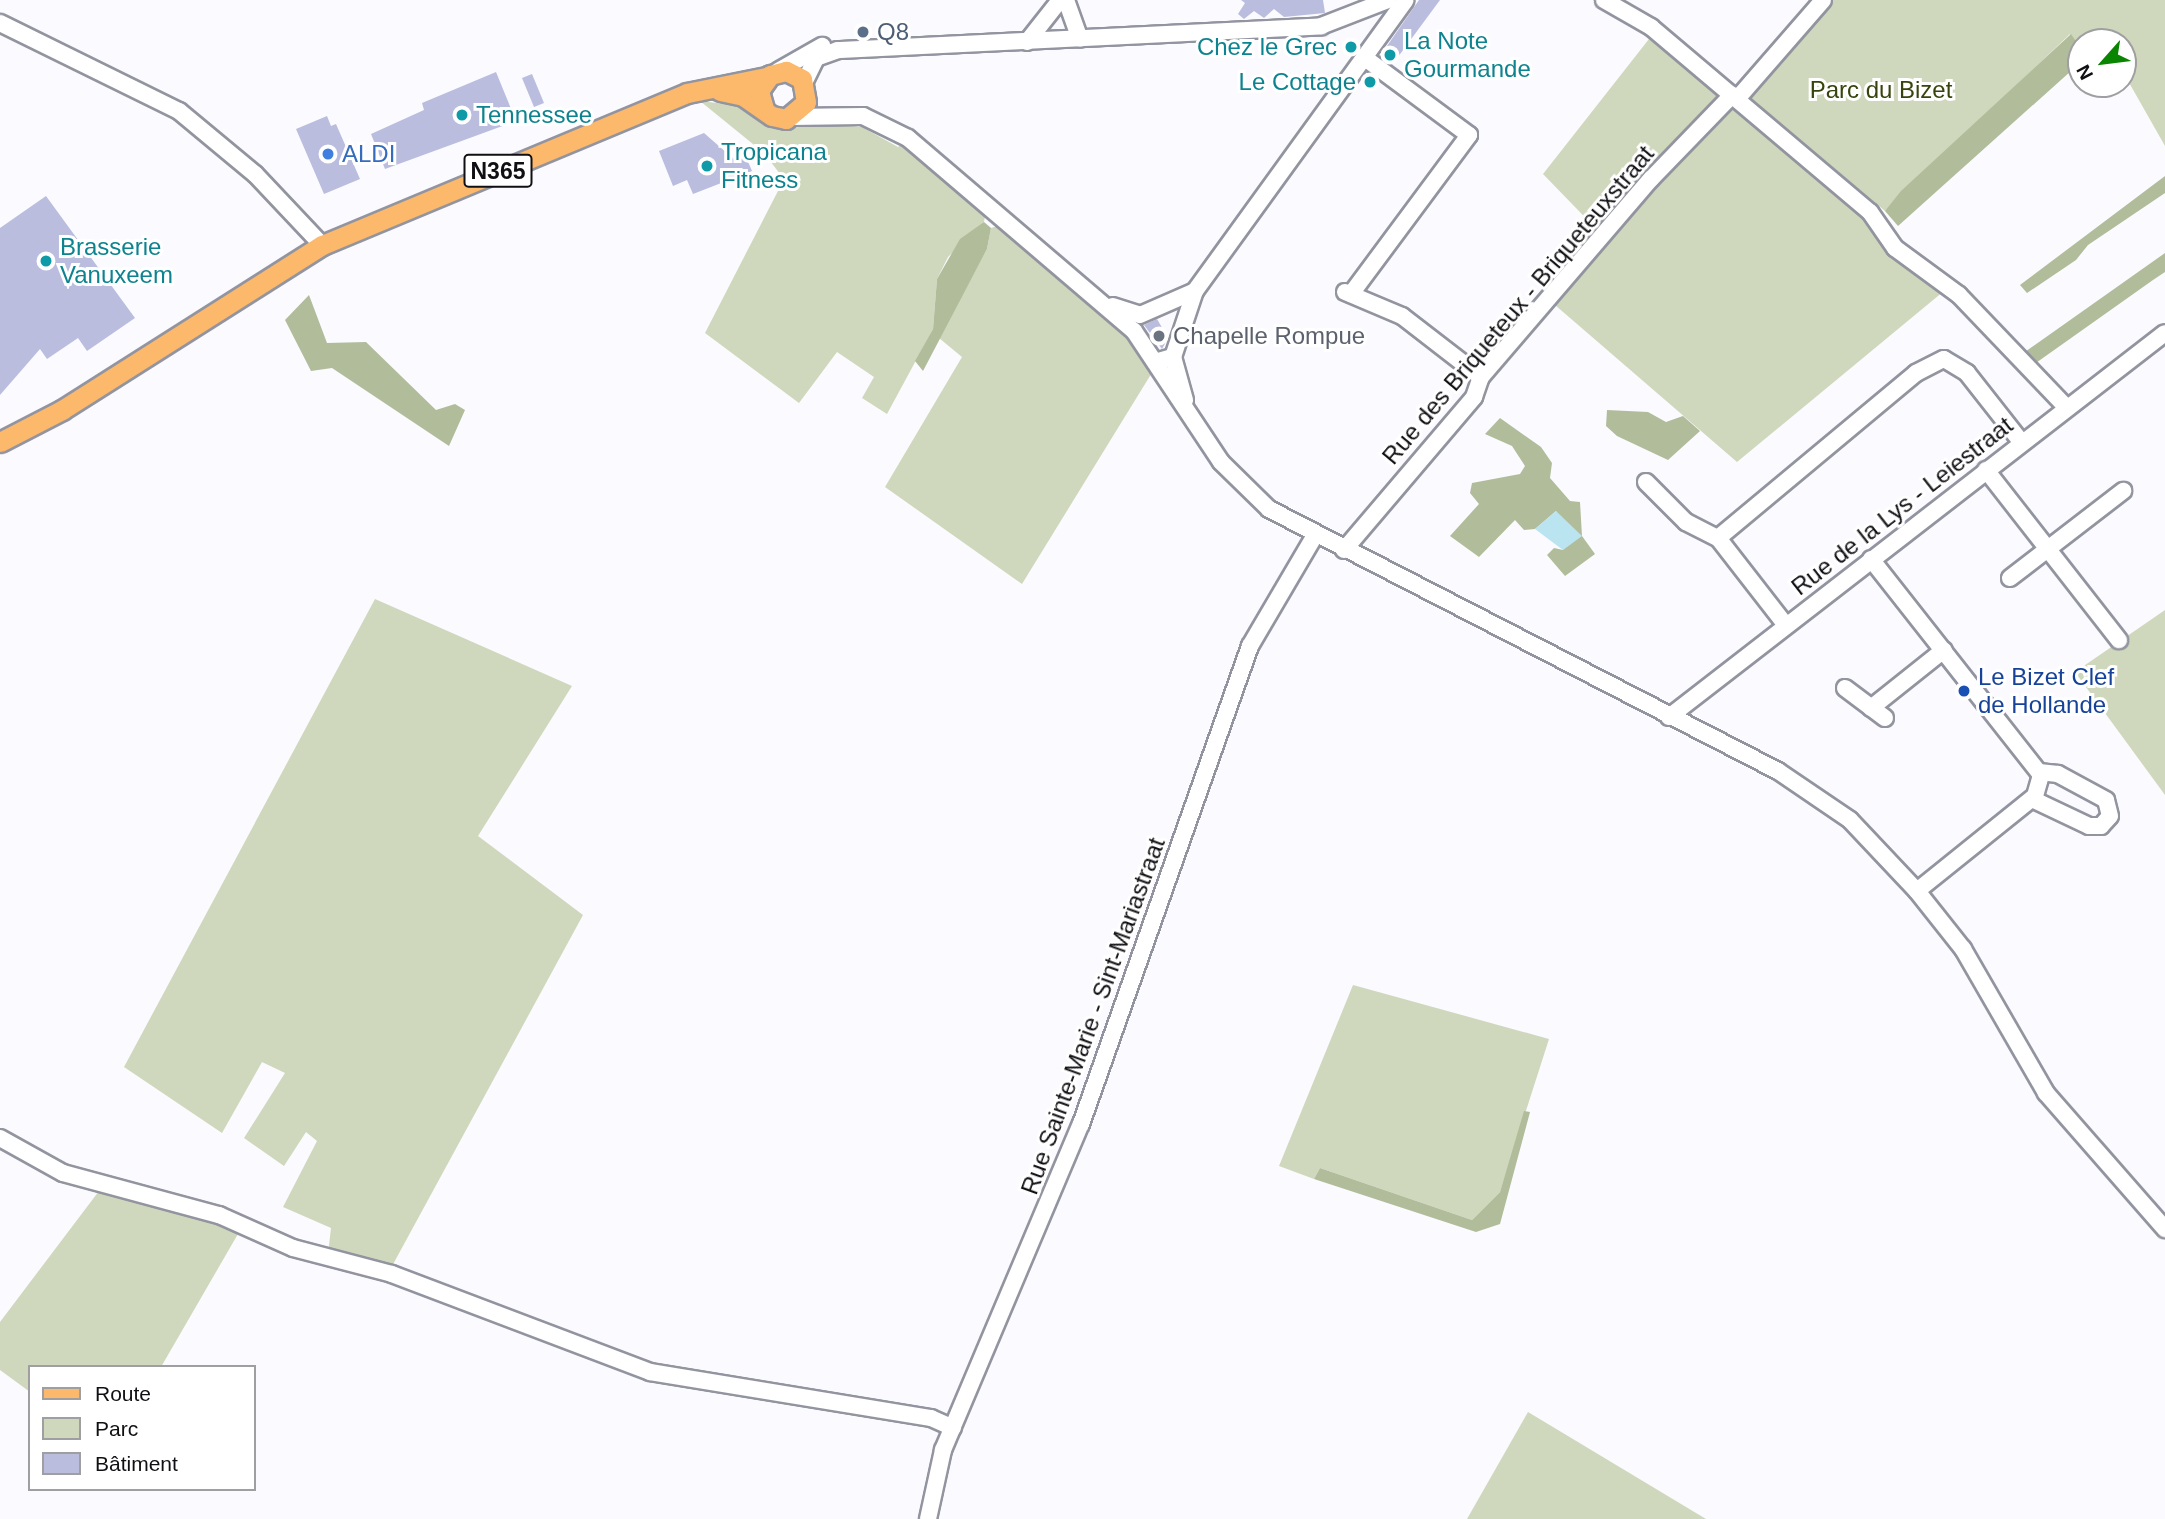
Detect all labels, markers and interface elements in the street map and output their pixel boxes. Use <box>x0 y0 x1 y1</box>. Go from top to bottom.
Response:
place label: Q8 <box>877 18 909 46</box>
marker: Q8 <box>855 24 871 40</box>
place label: La Note Gourmande <box>1404 27 1531 83</box>
north arrow <box>2067 28 2137 98</box>
place label: Chez le Grec <box>1197 33 1337 61</box>
marker: Chez le Grec <box>1343 39 1359 55</box>
marker: La Note Gourmande <box>1382 47 1398 63</box>
text: N <box>2072 61 2097 83</box>
place label: Le Cottage <box>1239 68 1356 96</box>
marker: Le Cottage <box>1362 74 1378 90</box>
park label: Parc du Bizet <box>1810 76 1952 104</box>
place label: Tennessee <box>476 101 592 129</box>
marker: Tennessee <box>454 107 470 123</box>
place label: Tropicana Fitness <box>721 138 827 194</box>
place label: ALDI <box>342 140 395 168</box>
street label: Rue des Briqueteux - Briqueteuxstraat <box>1376 140 1660 470</box>
marker: ALDI <box>320 146 336 162</box>
road number: N365 <box>463 152 533 190</box>
marker: Tropicana Fitness <box>699 158 715 174</box>
place label: Brasserie Vanuxeem <box>60 233 173 289</box>
marker: Brasserie Vanuxeem <box>38 253 54 269</box>
place label: Chapelle Rompue <box>1173 322 1365 350</box>
marker: Chapelle Rompue <box>1151 328 1167 344</box>
street label: Rue de la Lys - Leiestraat <box>1786 411 2018 601</box>
place label: Le Bizet Clef de Hollande <box>1978 663 2114 719</box>
marker: Le Bizet Clef de Hollande <box>1956 683 1972 699</box>
street label: Rue Sainte-Marie - Sint-Mariastraat <box>1015 834 1171 1198</box>
legend <box>28 1365 256 1491</box>
text: Route <box>95 1382 151 1405</box>
text: Parc <box>95 1417 138 1440</box>
text: Bâtiment <box>95 1452 178 1475</box>

